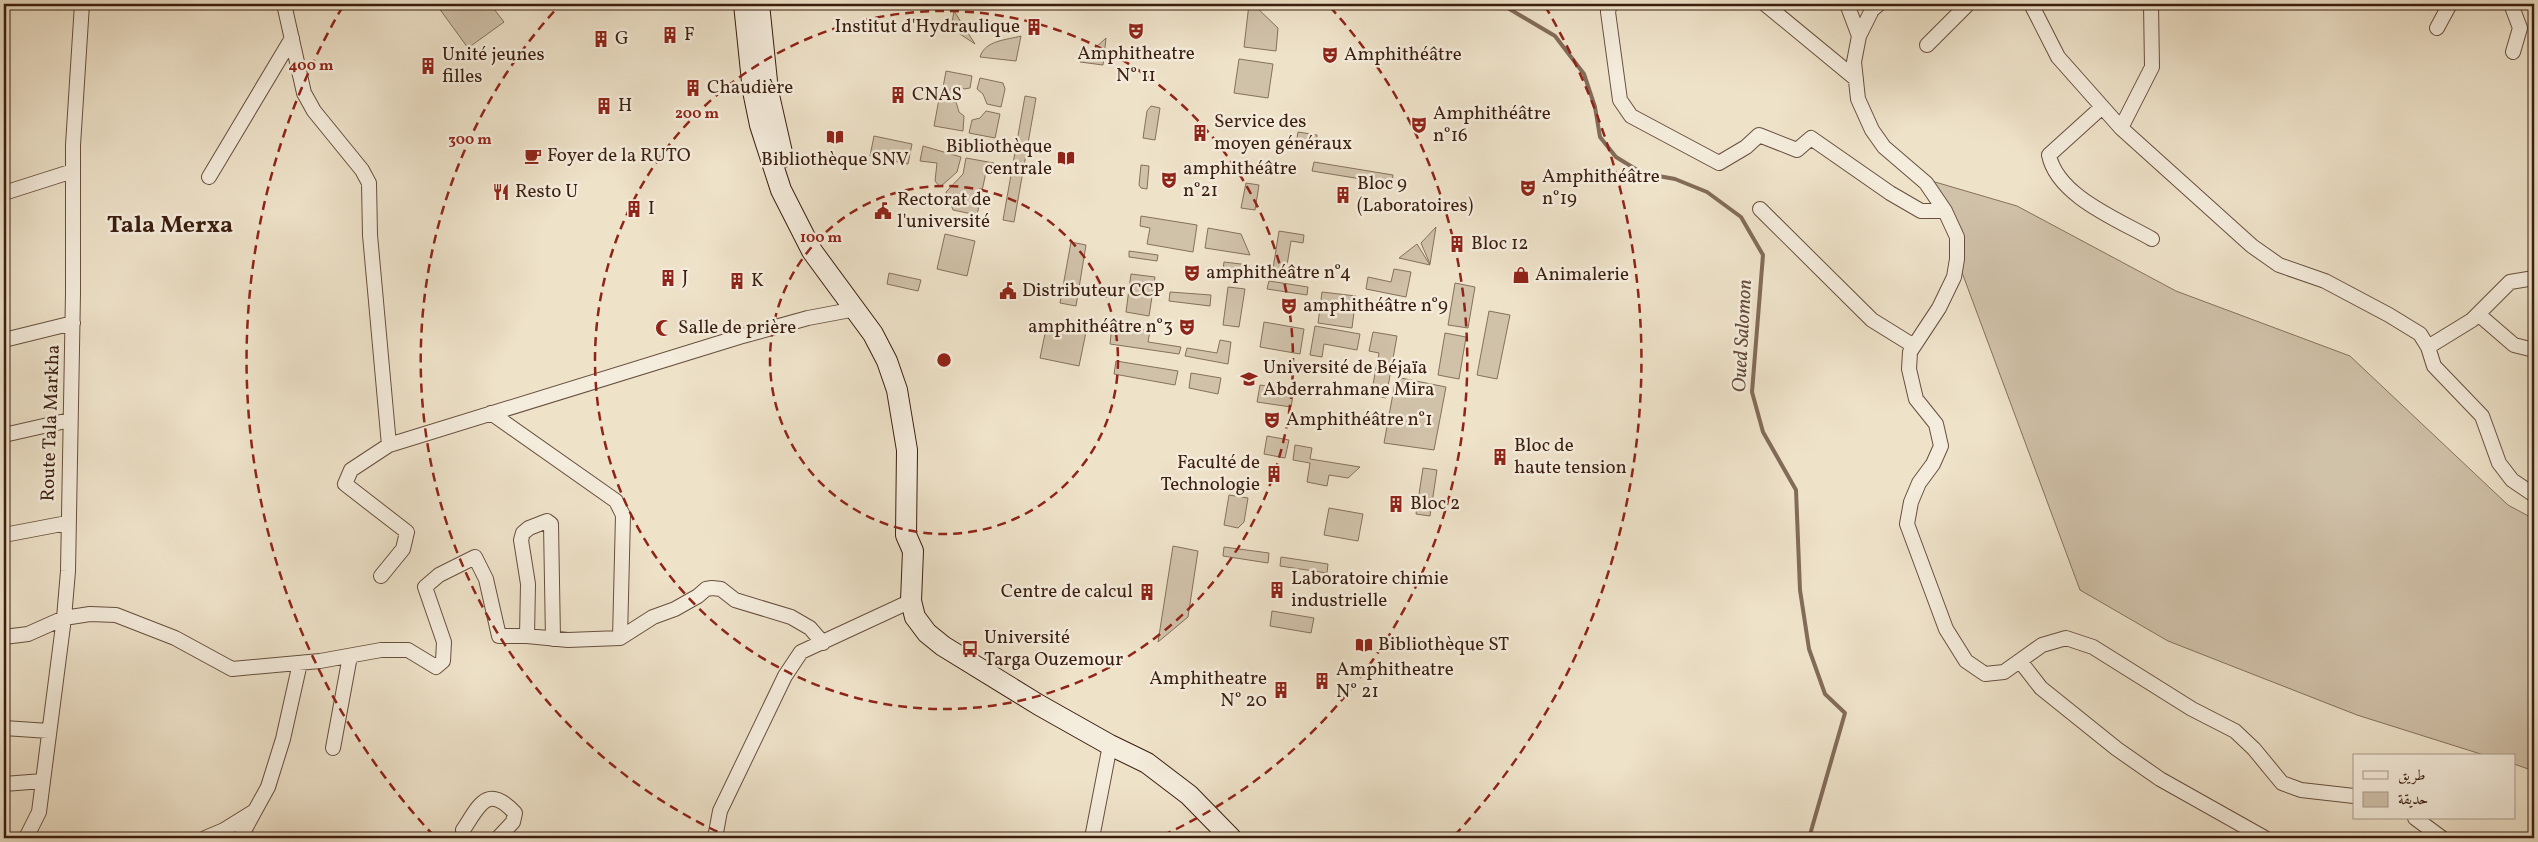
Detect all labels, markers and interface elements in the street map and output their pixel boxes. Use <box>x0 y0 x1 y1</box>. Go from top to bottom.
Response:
place label: Institut d'Hydraulique <box>835 14 1020 40</box>
building icon: Institut d'Hydraulique <box>1024 17 1044 37</box>
theatre icon: Amphitheatre N° 11 <box>1126 21 1146 41</box>
place label: F <box>684 22 695 48</box>
building icon: F <box>660 25 680 45</box>
place label: G <box>615 26 629 52</box>
building icon: G <box>591 29 611 49</box>
place label: Amphitheatre N° 11 <box>1077 41 1195 89</box>
place label: Unité jeunes filles <box>442 42 545 90</box>
place label: Amphithéâtre <box>1344 42 1462 68</box>
theatre icon: Amphithéâtre <box>1320 45 1340 65</box>
text: 400 m <box>289 56 334 77</box>
building icon: Unité jeunes filles <box>418 56 438 76</box>
place label: Chaudière <box>707 75 793 101</box>
building icon: Chaudière <box>683 78 703 98</box>
place label: CNAS <box>912 82 962 108</box>
building icon: CNAS <box>888 85 908 105</box>
place label: H <box>618 93 632 119</box>
building icon: H <box>594 96 614 116</box>
place label: Amphithéâtre n°16 <box>1433 101 1551 149</box>
text: 200 m <box>675 104 719 125</box>
place label: Service des moyen généraux <box>1214 109 1352 157</box>
theatre icon: Amphithéâtre n°16 <box>1409 115 1429 135</box>
building icon: Service des moyen généraux <box>1190 123 1210 143</box>
library icon: Bibliothèque SNV <box>825 127 845 147</box>
text: 300 m <box>448 130 492 151</box>
place label: Bibliothèque centrale <box>946 134 1052 182</box>
place label: Foyer de la RUTO <box>547 143 691 169</box>
cafe icon: Foyer de la RUTO <box>523 146 543 166</box>
place label: Bibliothèque SNV <box>761 147 909 173</box>
library icon: Bibliothèque centrale <box>1056 148 1076 168</box>
place label: amphithéâtre n°21 <box>1183 156 1297 204</box>
place label: Amphithéâtre n°19 <box>1542 164 1660 212</box>
theatre icon: amphithéâtre n°21 <box>1159 170 1179 190</box>
place label: Bloc 9 (Laboratoires) <box>1357 171 1473 219</box>
theatre icon: Amphithéâtre n°19 <box>1518 178 1538 198</box>
place label: Resto U <box>515 179 578 205</box>
restaurant icon: Resto U <box>491 182 511 202</box>
building icon: Bloc 9 (Laboratoires) <box>1333 185 1353 205</box>
place label: Rectorat de l'université <box>897 187 991 235</box>
place label: I <box>648 196 655 222</box>
building icon: I <box>624 199 644 219</box>
public building icon: Rectorat de l'université <box>873 201 893 221</box>
district label: Tala Merxa <box>107 209 233 243</box>
text: 100 m <box>800 228 843 249</box>
place label: Bloc 12 <box>1471 231 1529 257</box>
building icon: Bloc 12 <box>1447 234 1467 254</box>
place label: amphithéâtre n°4 <box>1206 260 1351 286</box>
place label: Animalerie <box>1535 262 1629 288</box>
theatre icon: amphithéâtre n°4 <box>1182 263 1202 283</box>
place label: J <box>682 265 688 291</box>
shop icon: Animalerie <box>1511 265 1531 285</box>
building icon: J <box>658 268 678 288</box>
place label: K <box>751 268 764 294</box>
building icon: K <box>727 271 747 291</box>
place label: Distributeur CCP <box>1022 278 1165 304</box>
water label: Oued Salomon <box>1726 279 1760 393</box>
public building icon: Distributeur CCP <box>998 281 1018 301</box>
place label: amphithéâtre n°9 <box>1303 293 1448 319</box>
theatre icon: amphithéâtre n°9 <box>1279 296 1299 316</box>
place label: amphithéâtre n°3 <box>1028 314 1173 340</box>
place label: Salle de prière <box>678 315 796 341</box>
theatre icon: amphithéâtre n°3 <box>1177 317 1197 337</box>
mosque icon: Salle de prière <box>654 318 674 338</box>
street label: Route Tala Markha <box>35 344 67 502</box>
centre of rings <box>935 351 953 369</box>
place label: Université de Béjaïa Abderrahmane Mira <box>1263 355 1434 403</box>
school or university icon: Université de Béjaïa Abderrahmane Mira <box>1239 369 1259 389</box>
place label: Amphithéâtre n°1 <box>1286 407 1433 433</box>
theatre icon: Amphithéâtre n°1 <box>1262 410 1282 430</box>
place label: Bloc de haute tension <box>1514 433 1627 481</box>
building icon: Bloc de haute tension <box>1490 447 1510 467</box>
place label: Faculté de Technologie <box>1160 450 1260 498</box>
building icon: Faculté de Technologie <box>1264 464 1284 484</box>
place label: Bloc 2 <box>1410 491 1460 517</box>
building icon: Bloc 2 <box>1386 494 1406 514</box>
place label: Laboratoire chimie industrielle <box>1291 566 1448 614</box>
place label: Centre de calcul <box>1001 579 1133 605</box>
building icon: Laboratoire chimie industrielle <box>1267 580 1287 600</box>
building icon: Centre de calcul <box>1137 582 1157 602</box>
place label: Université Targa Ouzemour <box>984 625 1123 673</box>
place label: Bibliothèque ST <box>1378 632 1509 658</box>
library icon: Bibliothèque ST <box>1354 635 1374 655</box>
bus stop icon: Université Targa Ouzemour <box>960 639 980 659</box>
place label: Amphitheatre N° 21 <box>1336 657 1454 705</box>
place label: Amphitheatre N° 20 <box>1149 666 1267 714</box>
building icon: Amphitheatre N° 21 <box>1312 671 1332 691</box>
building icon: Amphitheatre N° 20 <box>1271 680 1291 700</box>
legend <box>2353 754 2516 820</box>
text: طريق <box>2398 766 2425 787</box>
text: حديقة <box>2398 790 2428 811</box>

